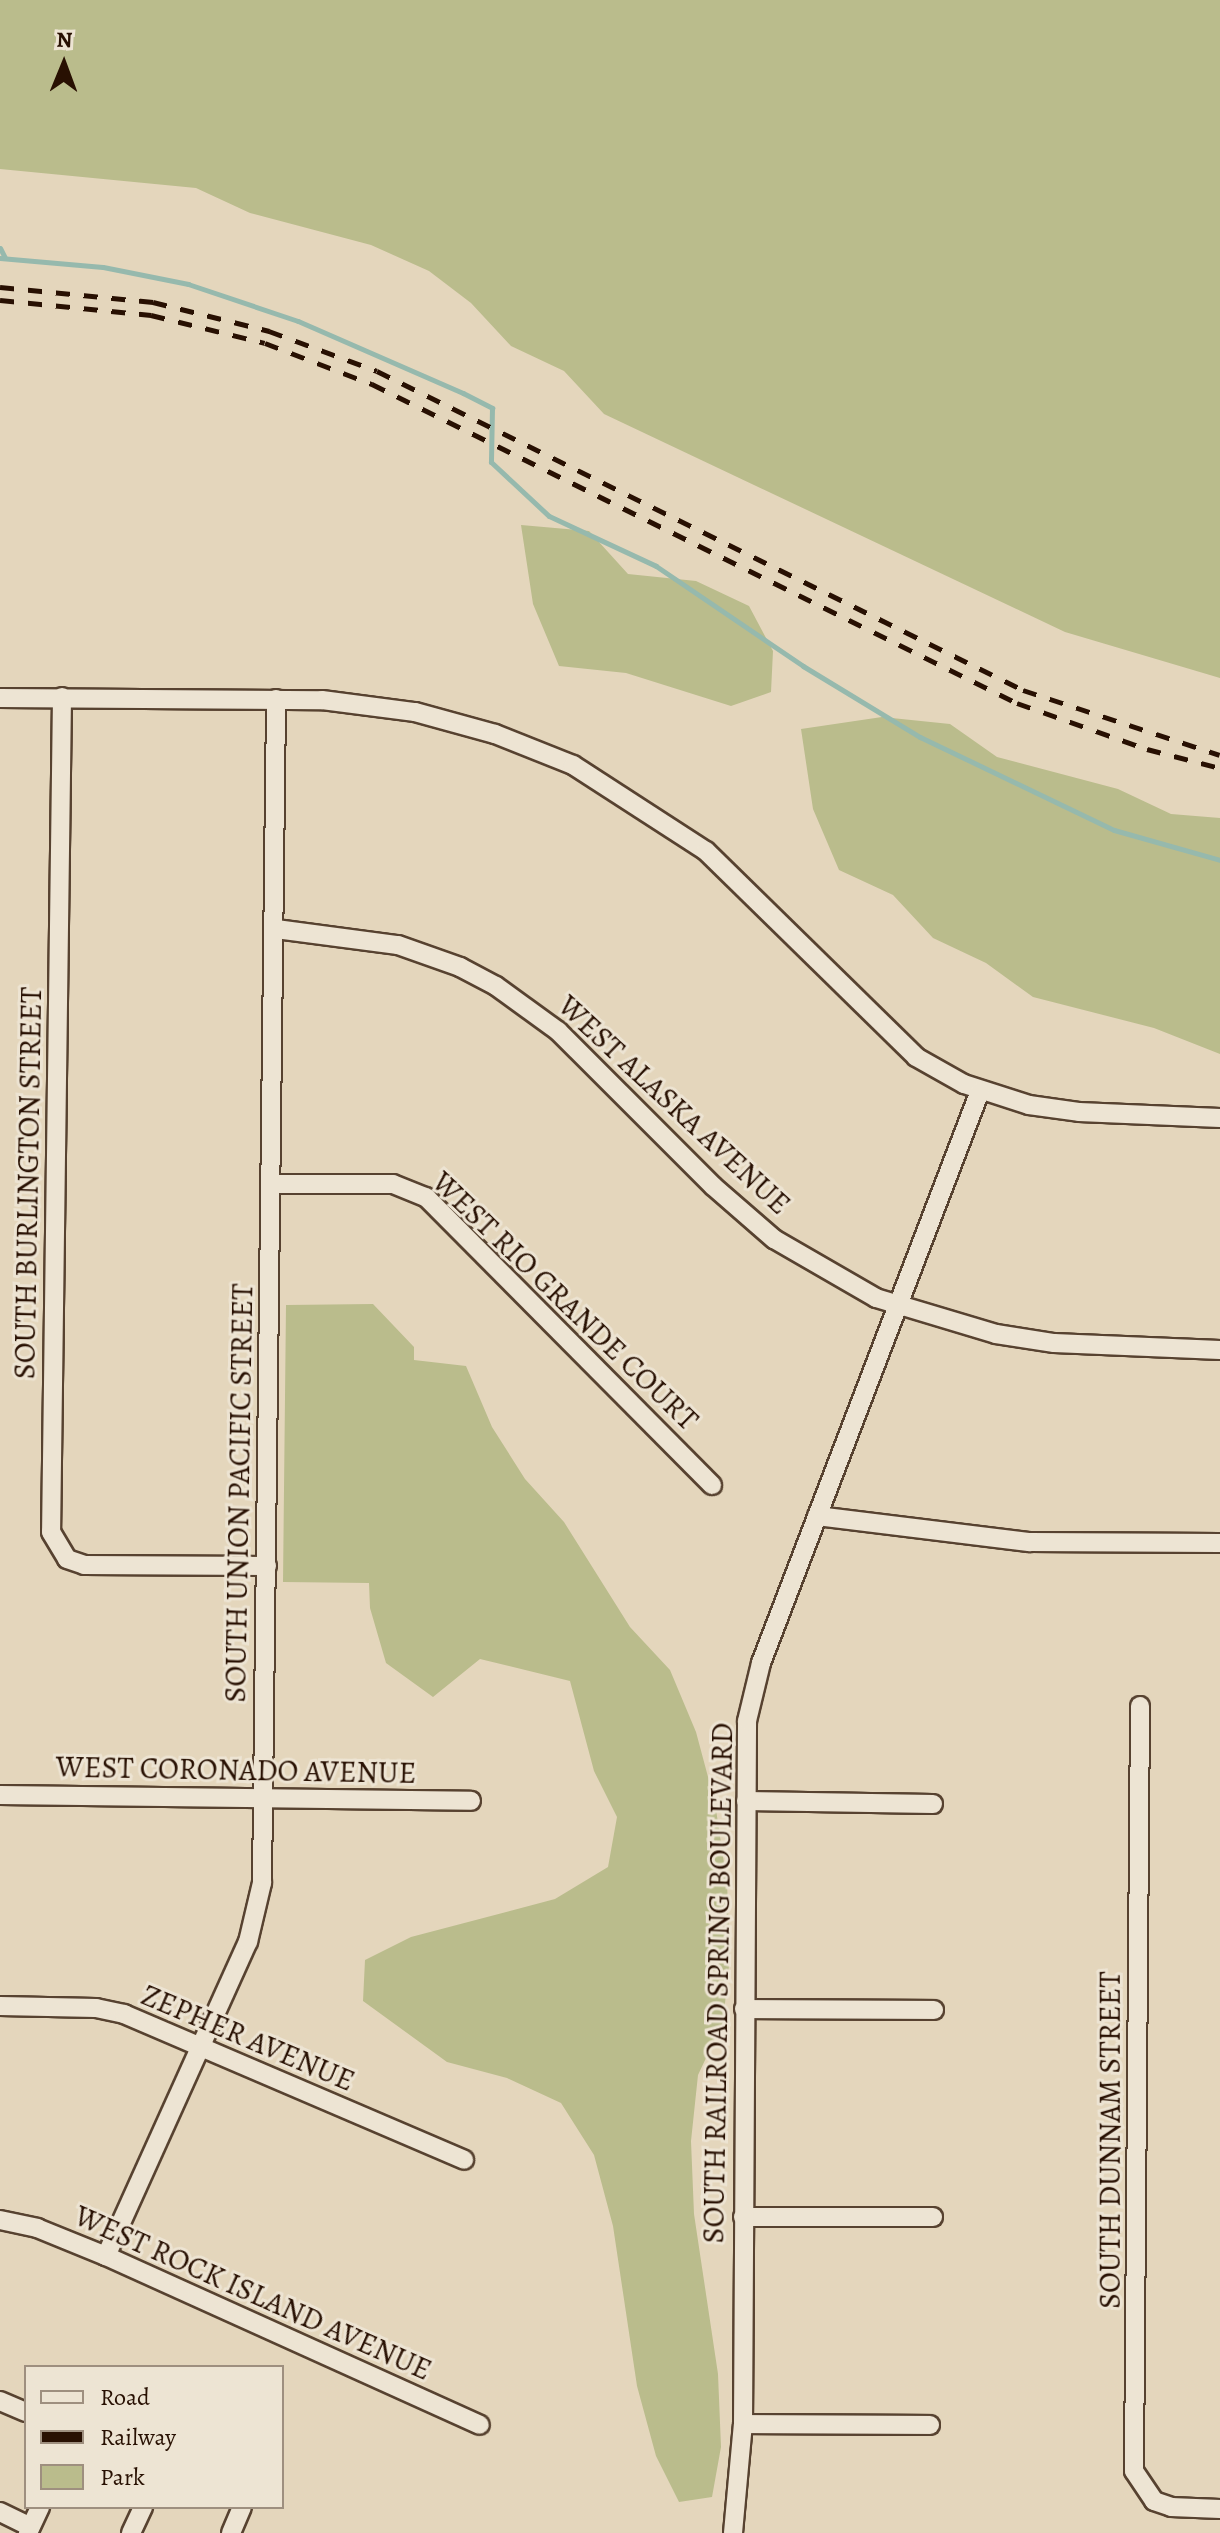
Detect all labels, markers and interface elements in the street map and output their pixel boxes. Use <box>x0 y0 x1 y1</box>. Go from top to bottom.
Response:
north arrow <box>24 24 104 104</box>
text: N <box>56 25 73 55</box>
street label: SOUTH BURLINGTON STREET <box>7 986 49 1380</box>
street label: WEST ALASKA AVENUE <box>550 988 798 1222</box>
street label: WEST RIO GRANDE COURT <box>424 1164 706 1438</box>
street label: SOUTH UNION PACIFIC STREET <box>217 1283 261 1703</box>
street label: SOUTH RAILROAD SPRING BOULEVARD <box>695 1722 741 2244</box>
street label: WEST CORONADO AVENUE <box>55 1749 417 1791</box>
street label: SOUTH DUNNAM STREET <box>1092 1971 1128 2309</box>
street label: ZEPHER AVENUE <box>136 1977 360 2099</box>
street label: WEST ROCK ISLAND AVENUE <box>69 2198 437 2388</box>
legend <box>24 2365 284 2509</box>
text: Road <box>100 2381 150 2413</box>
text: Railway <box>100 2421 176 2453</box>
text: Park <box>100 2461 145 2493</box>

